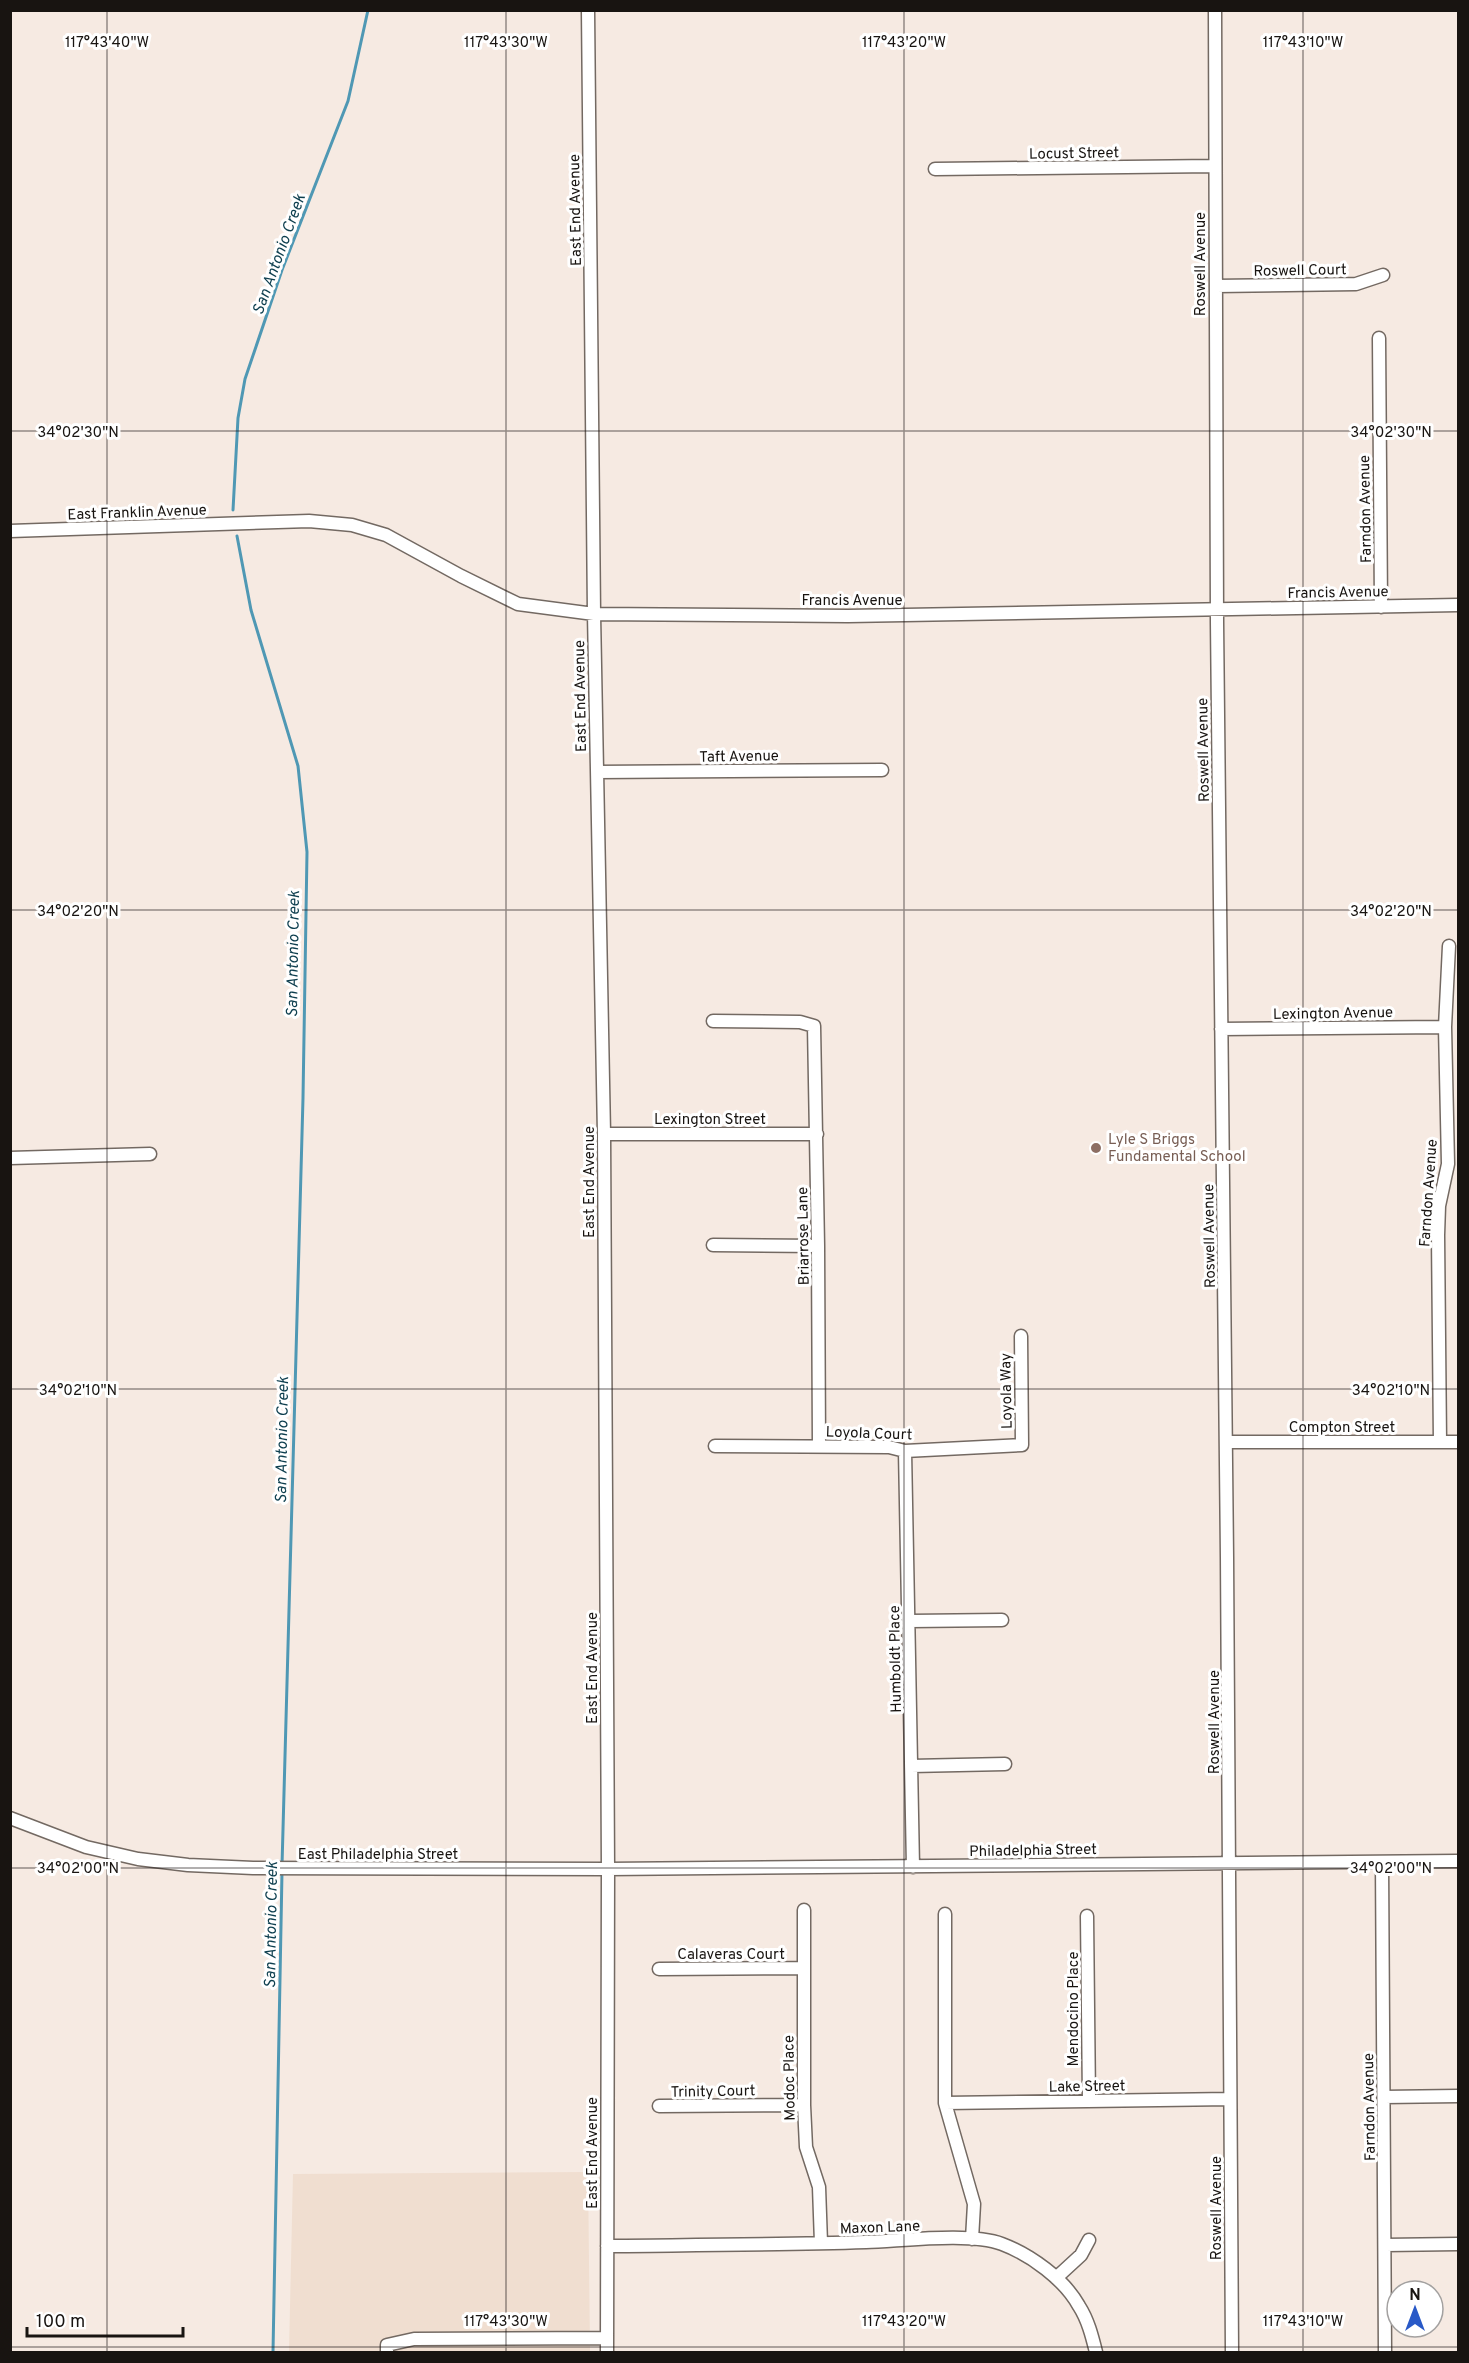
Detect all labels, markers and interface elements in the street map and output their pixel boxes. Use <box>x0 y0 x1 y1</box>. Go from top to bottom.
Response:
text: 117°43'40"W <box>65 34 149 53</box>
text: 117°43'30"W <box>464 34 548 53</box>
text: 117°43'20"W <box>862 34 946 53</box>
text: 117°43'10"W <box>1263 34 1343 53</box>
street label: Locust Street <box>1029 144 1119 165</box>
street label: East End Avenue <box>566 154 587 266</box>
water label: San Antonio Creek <box>249 191 311 318</box>
street label: Roswell Avenue <box>1192 212 1211 316</box>
street label: Roswell Court <box>1253 261 1347 282</box>
text: 34°02'30"N <box>37 424 119 443</box>
text: 34°02'30"N <box>1350 424 1432 443</box>
street label: Farndon Avenue <box>1356 455 1377 563</box>
street label: East Franklin Avenue <box>67 502 207 525</box>
street label: Francis Avenue <box>1287 583 1389 604</box>
street label: Francis Avenue <box>801 592 903 611</box>
street label: East End Avenue <box>571 640 592 752</box>
street label: Roswell Avenue <box>1194 698 1215 802</box>
street label: Taft Avenue <box>699 747 779 768</box>
water label: San Antonio Creek <box>283 889 305 1018</box>
text: 34°02'20"N <box>37 903 119 922</box>
text: 34°02'20"N <box>1350 903 1432 922</box>
street label: Lexington Avenue <box>1273 1004 1393 1025</box>
street label: Lexington Street <box>654 1111 766 1130</box>
street label: East End Avenue <box>581 1126 600 1238</box>
place label: Lyle S Briggs Fundamental School <box>1108 1131 1246 1167</box>
street label: Farndon Avenue <box>1416 1139 1443 1248</box>
marker: Lyle S Briggs Fundamental School <box>1089 1141 1103 1155</box>
street label: Roswell Avenue <box>1200 1184 1221 1288</box>
street label: Briarrose Lane <box>794 1186 815 1285</box>
street label: Loyola Way <box>997 1353 1018 1429</box>
water label: San Antonio Creek <box>272 1375 294 1504</box>
text: 34°02'10"N <box>39 1382 117 1401</box>
text: 34°02'10"N <box>1352 1382 1430 1401</box>
street label: Compton Street <box>1289 1419 1395 1438</box>
street label: Loyola Court <box>825 1423 913 1446</box>
street label: Humboldt Place <box>886 1605 907 1713</box>
street label: East End Avenue <box>584 1612 603 1724</box>
street label: Roswell Avenue <box>1206 1670 1225 1774</box>
street label: Philadelphia Street <box>969 1841 1097 1862</box>
street label: East Philadelphia Street <box>298 1846 458 1865</box>
text: 34°02'00"N <box>37 1860 119 1879</box>
water label: San Antonio Creek <box>261 1860 283 1989</box>
text: 34°02'00"N <box>1350 1860 1432 1879</box>
street label: Calaveras Court <box>677 1946 785 1965</box>
street label: Mendocino Place <box>1065 1951 1084 2067</box>
street label: Modoc Place <box>780 2035 801 2121</box>
street label: Farndon Avenue <box>1360 2053 1381 2161</box>
street label: Lake Street <box>1049 2077 1126 2098</box>
street label: Trinity Court <box>671 2082 755 2103</box>
street label: East End Avenue <box>584 2097 603 2209</box>
street label: Roswell Avenue <box>1208 2156 1227 2260</box>
street label: Maxon Lane <box>839 2218 921 2239</box>
north arrow <box>1385 2279 1445 2339</box>
text: N <box>1409 2286 1421 2306</box>
scale bar <box>27 2300 183 2338</box>
text: 100 m <box>36 2311 85 2334</box>
text: 117°43'30"W <box>464 2313 548 2332</box>
text: 117°43'20"W <box>862 2313 946 2332</box>
text: 117°43'10"W <box>1263 2313 1343 2332</box>

